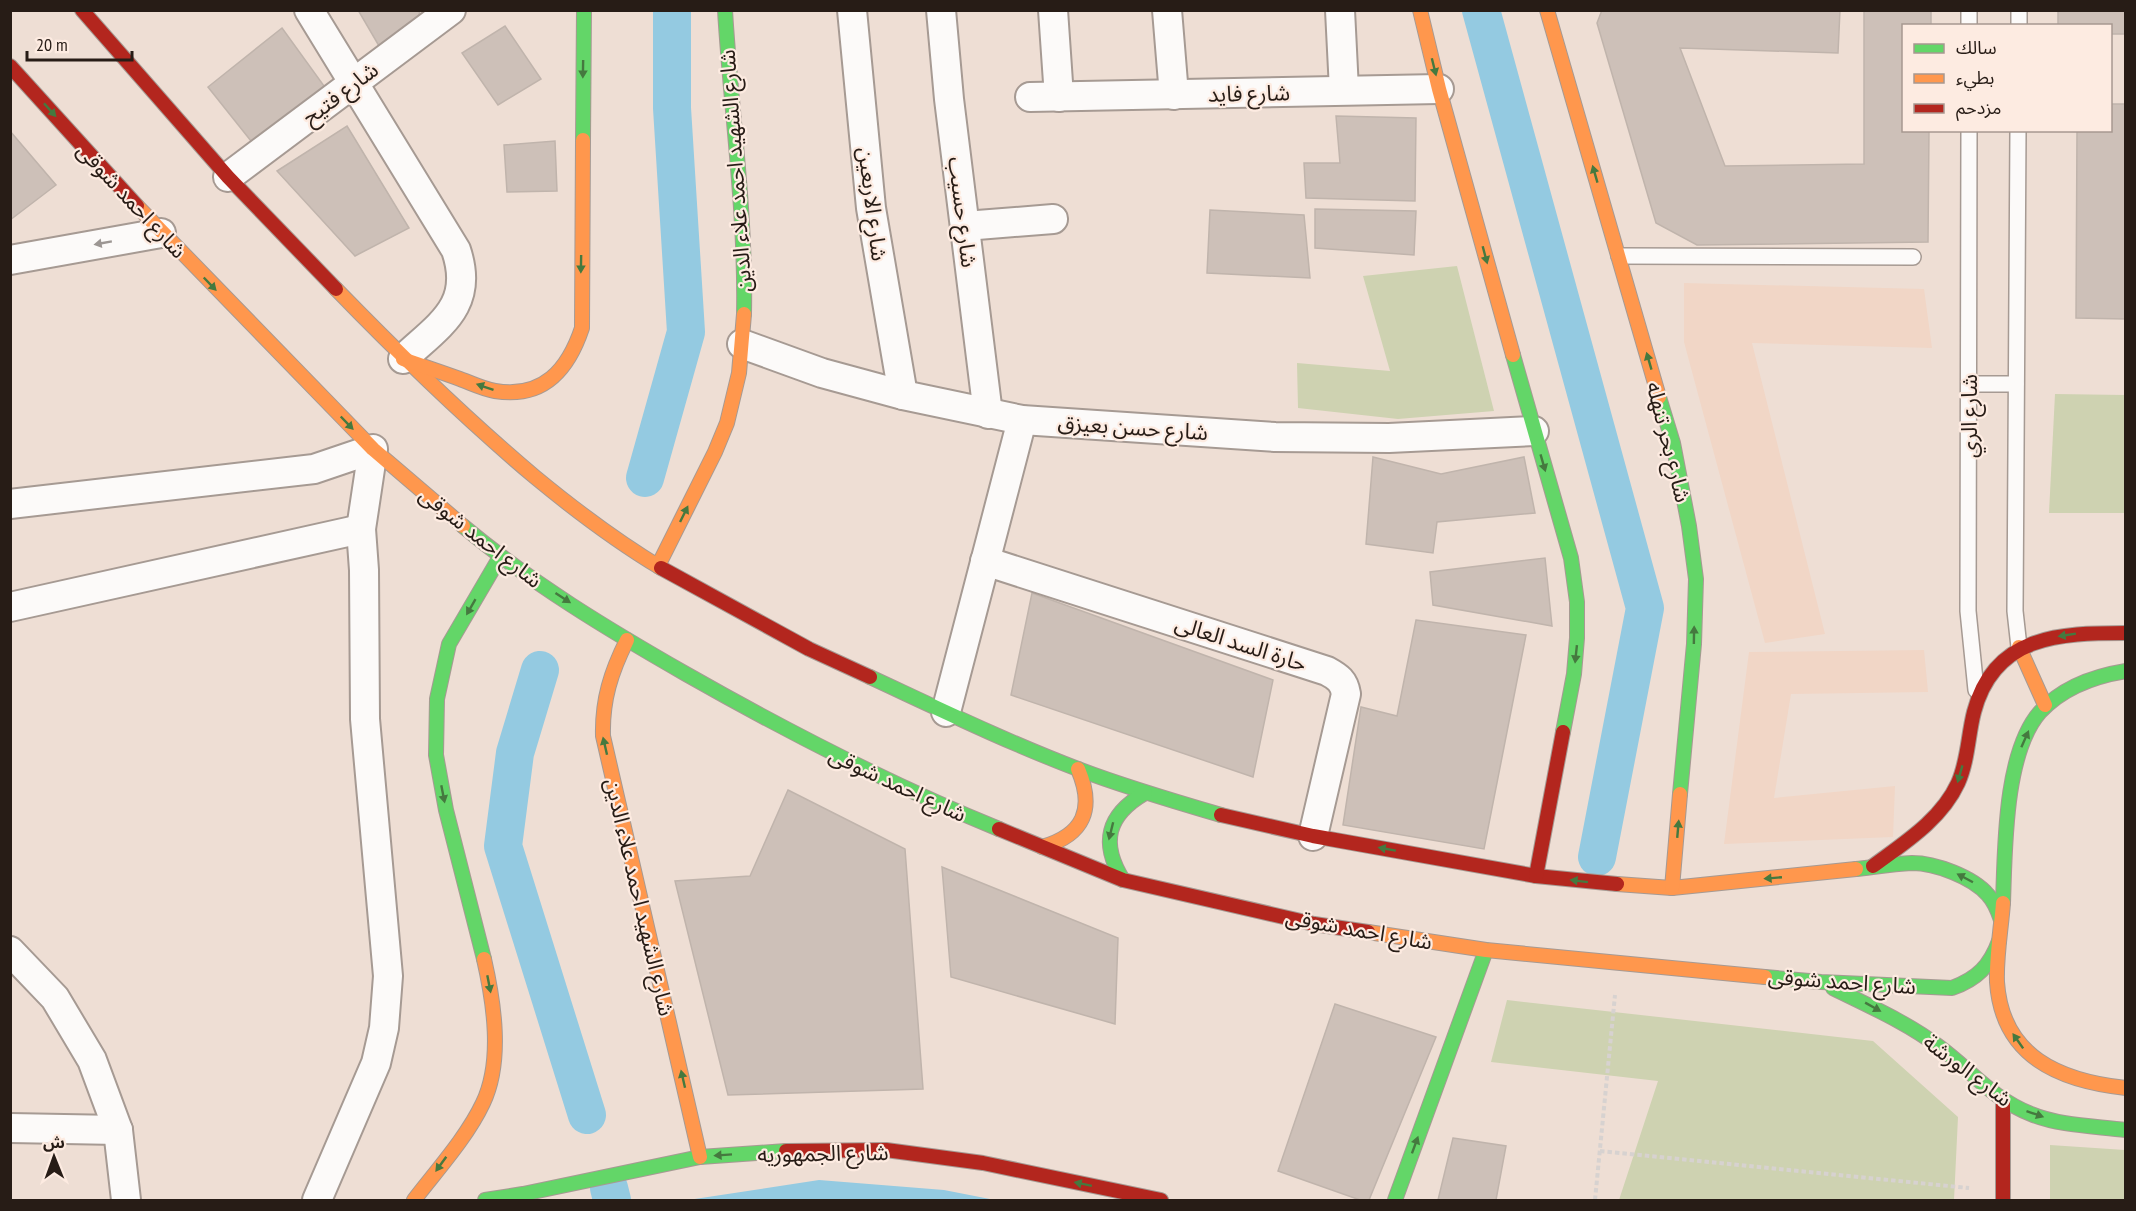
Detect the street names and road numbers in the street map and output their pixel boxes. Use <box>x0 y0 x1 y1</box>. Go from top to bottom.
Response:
street label: شارع الشهيد احمد علاء الدين <box>713 48 760 293</box>
street label: شارع فتيح <box>296 55 385 133</box>
street label: شارع فايد <box>1208 78 1290 111</box>
street label: شارع احمد شوقى <box>69 136 193 266</box>
street label: شارع الاربعين <box>849 145 894 263</box>
street label: شارع حسيب <box>939 155 984 269</box>
street label: شارع الري <box>1955 374 1986 458</box>
street label: شارع بحر تنهله <box>1638 379 1698 506</box>
street label: شارع حسن بعيزق <box>1057 408 1209 449</box>
street label: شارع احمد شوقى <box>412 480 548 596</box>
street label: حارة السد العالى <box>1172 609 1310 677</box>
street label: شارع احمد شوقى <box>824 740 971 831</box>
street label: شارع الشهيد احمد علاء الدين <box>596 775 681 1019</box>
street label: شارع احمد شوقى <box>1283 902 1435 959</box>
street label: شارع احمد شوقى <box>1767 962 1917 1003</box>
street label: شارع الورشة <box>1916 1027 2018 1115</box>
street label: شارع الجمهوريه <box>757 1138 889 1171</box>

